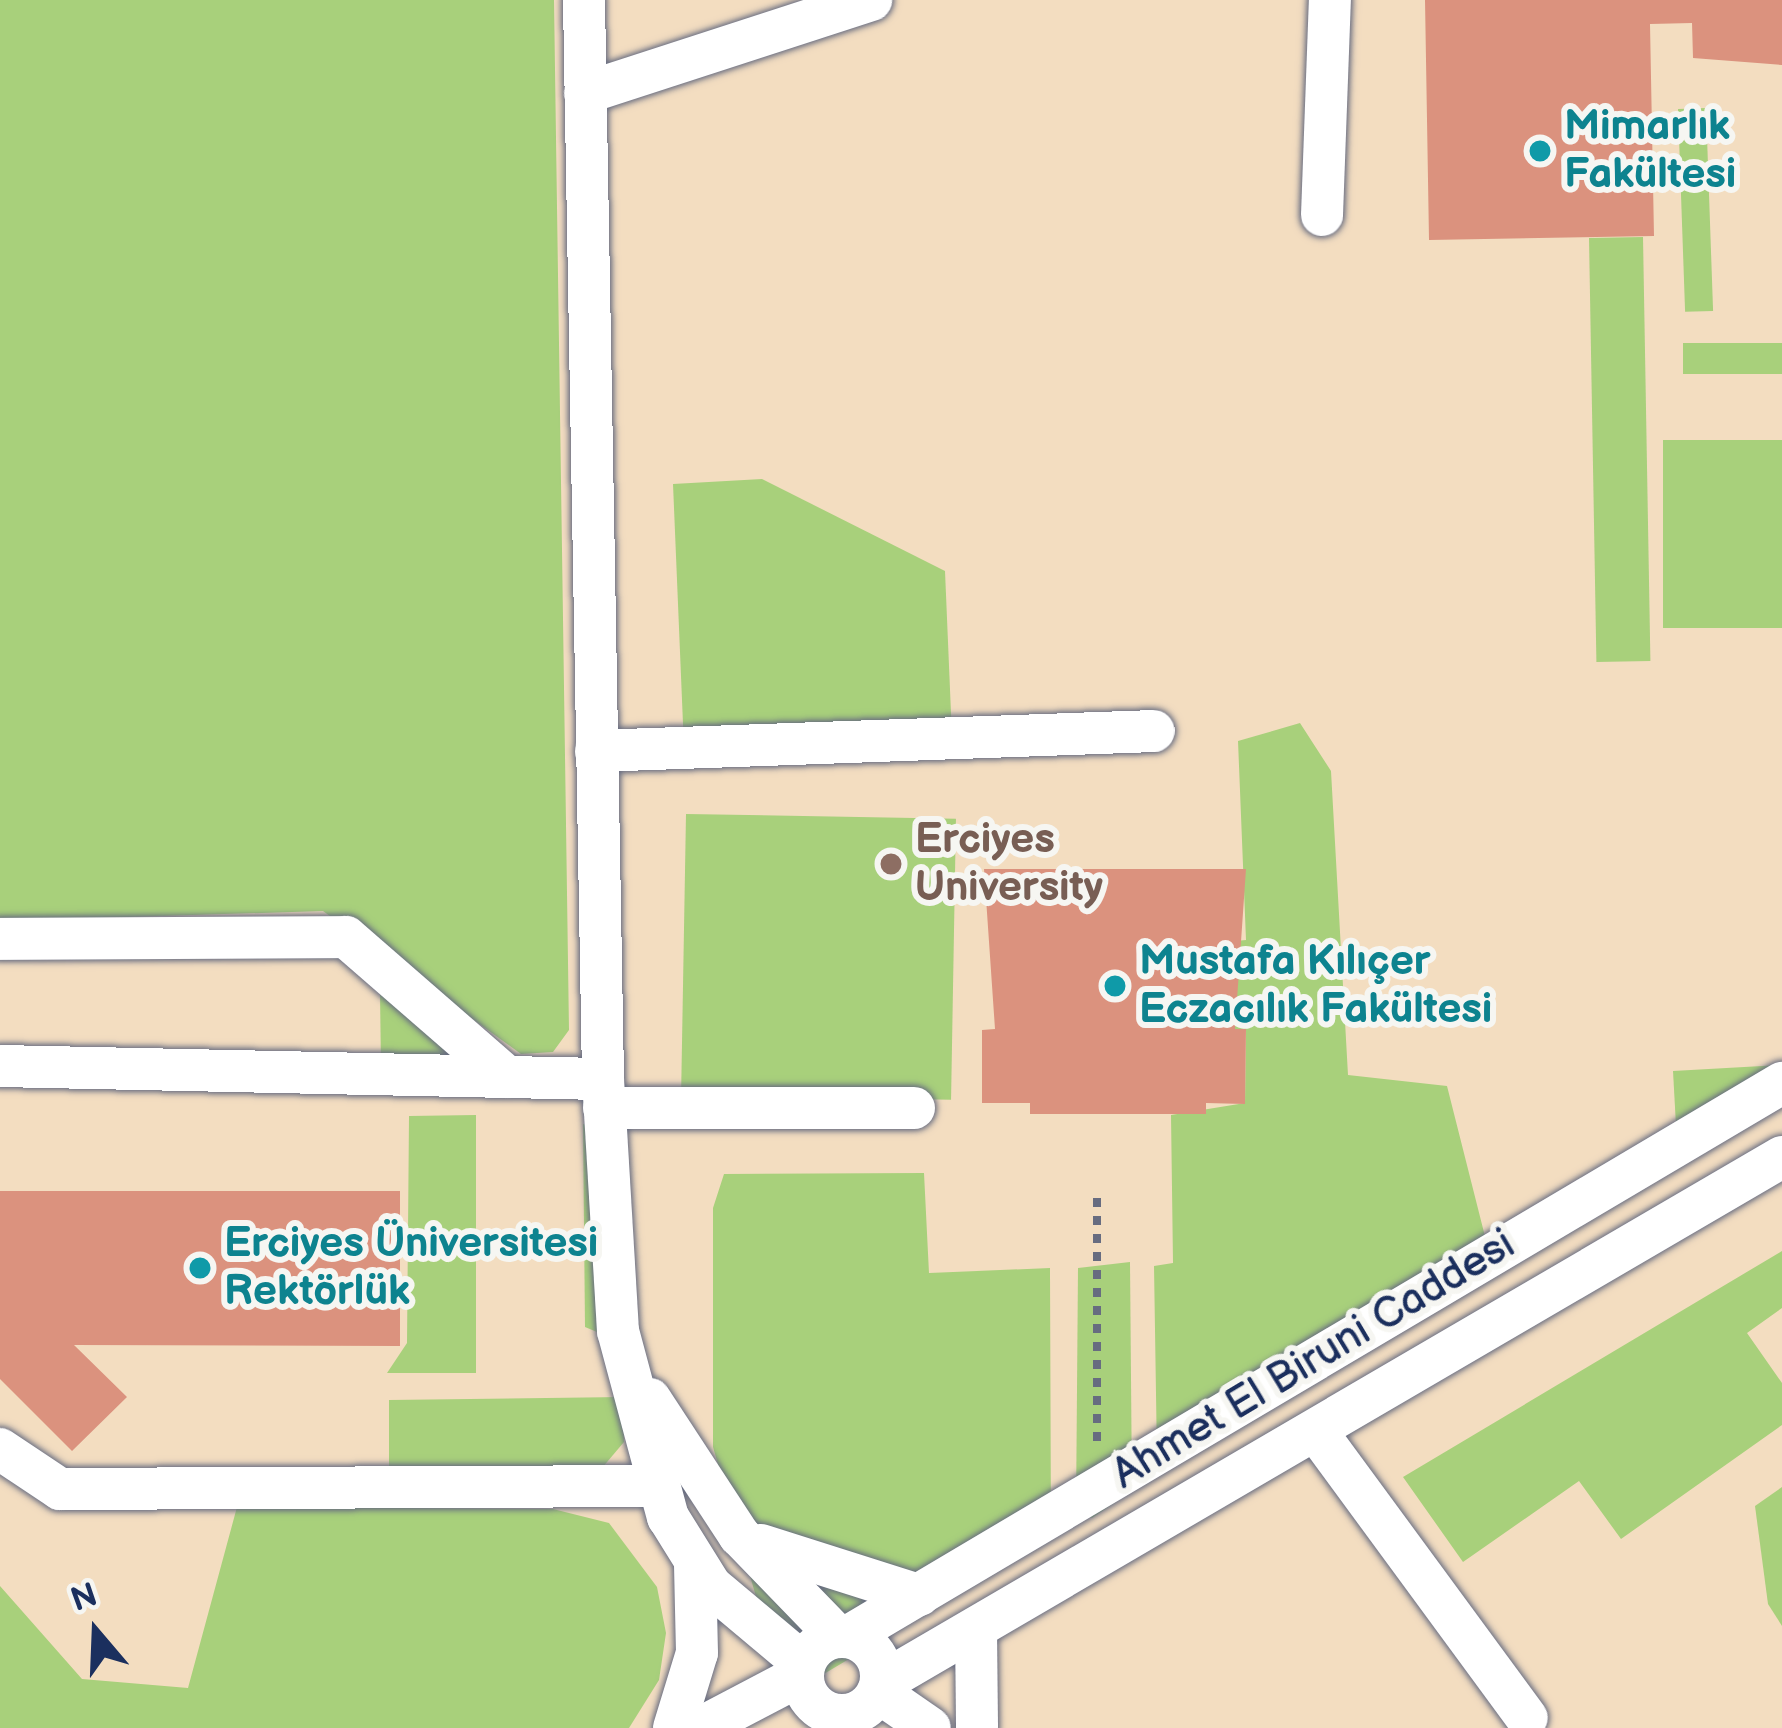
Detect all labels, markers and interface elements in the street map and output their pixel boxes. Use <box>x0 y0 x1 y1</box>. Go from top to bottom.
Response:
place label: Mimarlık Fakültesi <box>1564 102 1736 201</box>
marker: Mimarlık Fakültesi <box>1527 138 1553 164</box>
place label: Erciyes University <box>915 815 1103 914</box>
marker: Erciyes University <box>878 851 904 877</box>
place label: Mustafa Kılıçer Eczacılık Fakültesi <box>1139 937 1492 1036</box>
marker: Mustafa Kılıçer Eczacılık Fakültesi <box>1102 973 1128 999</box>
place label: Erciyes Üniversitesi Rektörlük <box>224 1219 598 1318</box>
street label: Ahmet El Biruni Caddesi <box>1104 1220 1524 1500</box>
marker: Erciyes Üniversitesi Rektörlük <box>187 1255 213 1281</box>
north arrow <box>36 1572 156 1692</box>
text: N <box>66 1575 103 1621</box>

